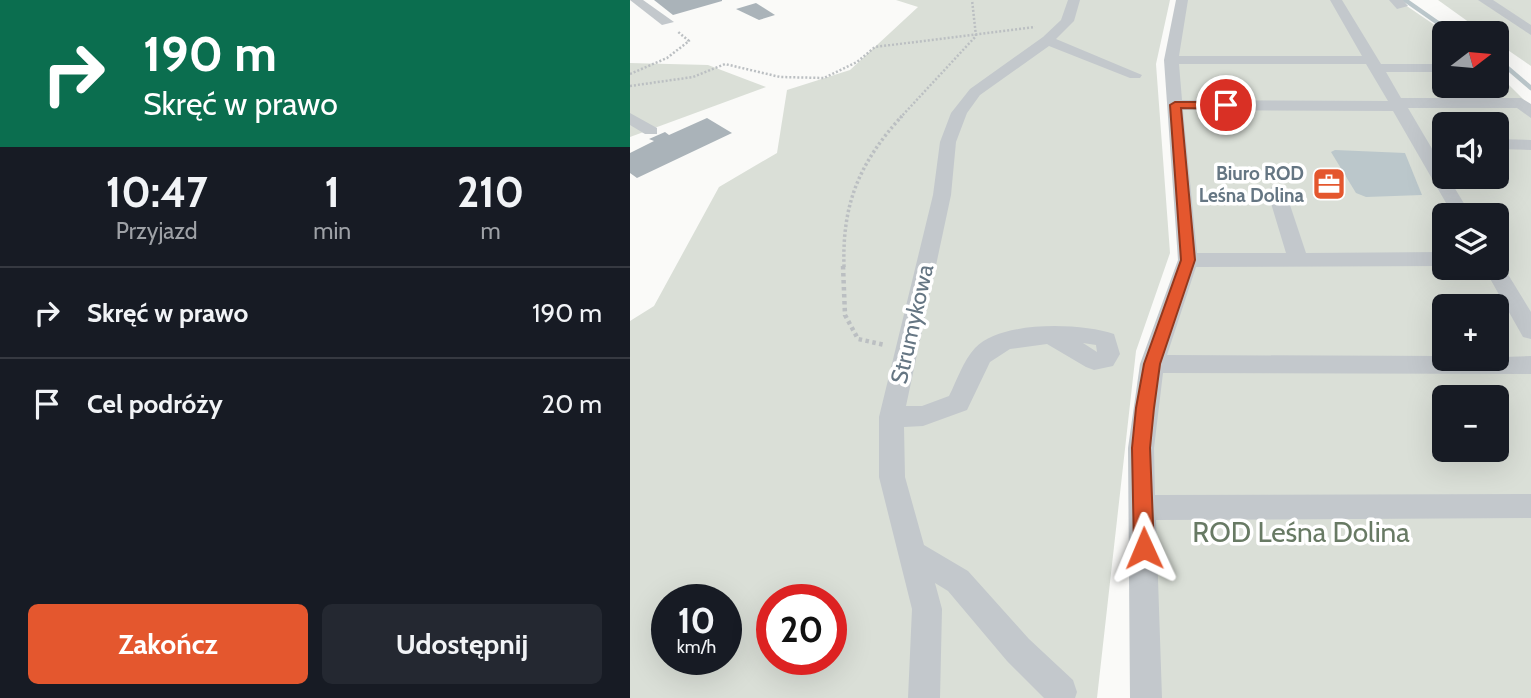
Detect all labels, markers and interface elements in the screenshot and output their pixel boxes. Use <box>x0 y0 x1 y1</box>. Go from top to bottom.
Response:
north arrow <box>1432 21 1508 98</box>
map controls <box>1432 21 1509 462</box>
text: 190 m <box>143 24 277 83</box>
icon: right <box>28 28 119 119</box>
pin <box>1196 75 1256 135</box>
text: Skręć w prawo <box>143 84 338 123</box>
icon: arrive <box>1207 86 1245 124</box>
button: sound <box>1432 112 1509 189</box>
place label: Biuro ROD Leśna Dolina <box>1199 162 1305 207</box>
office icon: Biuro ROD Leśna Dolina <box>1310 165 1348 203</box>
text: 10:47 <box>106 166 208 218</box>
text: 1 <box>325 166 340 218</box>
text: 210 <box>457 166 524 218</box>
button: layers <box>1432 203 1509 280</box>
text: Przyjazd <box>116 217 198 245</box>
text: min <box>313 217 351 245</box>
text: m <box>481 217 501 245</box>
street label: Strumykowa <box>885 262 939 386</box>
icon: right <box>28 294 66 332</box>
button: + <box>1432 294 1509 371</box>
text: Skręć w prawo <box>87 297 248 329</box>
text: 190 m <box>532 297 602 329</box>
icon: arrive <box>28 385 66 423</box>
button: − <box>1432 385 1509 462</box>
text: Cel podróży <box>87 388 223 420</box>
text: 20 m <box>542 388 602 420</box>
position arrow <box>1107 511 1181 585</box>
park label: ROD Leśna Dolina <box>1192 515 1410 549</box>
speed limit sign: 20 <box>756 584 847 675</box>
text: 10 <box>678 599 715 642</box>
button: Zakończ <box>28 604 308 684</box>
button: Udostępnij <box>322 604 602 684</box>
text: km/h <box>677 636 716 658</box>

